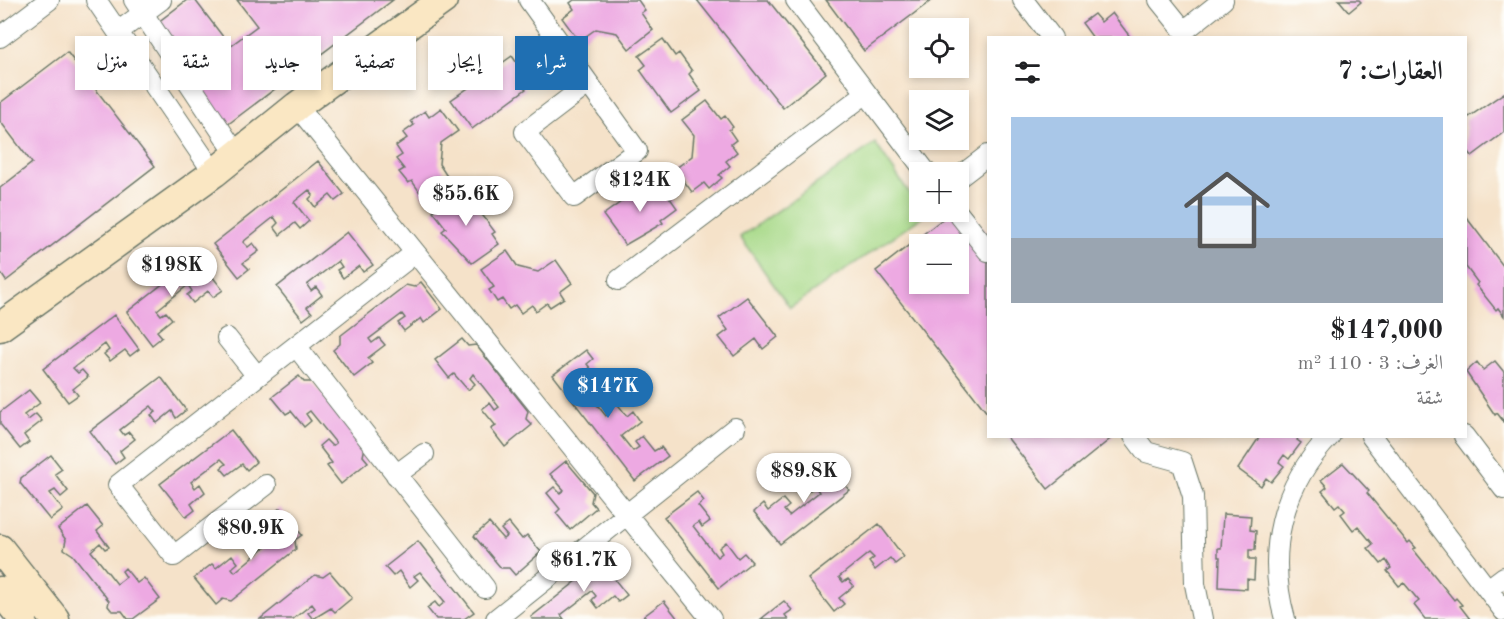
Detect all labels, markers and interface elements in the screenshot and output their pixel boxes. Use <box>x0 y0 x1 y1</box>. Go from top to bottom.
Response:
map controls <box>909 18 969 294</box>
button: locate <box>909 18 969 78</box>
chip: منزل <box>75 36 149 90</box>
chip: شقة <box>161 36 231 90</box>
chip: جديد <box>243 36 321 90</box>
chip: تصفية <box>333 36 416 90</box>
chip: إيجار <box>428 36 503 90</box>
chip: شراء <box>515 36 588 90</box>
icon: filters <box>1011 56 1044 89</box>
text: العقارات: 7 <box>1338 59 1443 85</box>
button: layers <box>909 90 969 150</box>
icon: home <box>1173 156 1281 264</box>
pin: $124K <box>598 162 682 213</box>
button: + <box>909 162 969 222</box>
text: $124K <box>609 171 671 191</box>
pin: $55.6K <box>417 176 515 227</box>
text: $55.6K <box>432 185 500 205</box>
button: − <box>909 234 969 294</box>
pin: $198K <box>130 247 214 298</box>
text: $198K <box>141 256 203 276</box>
text: $147,000 <box>1330 318 1443 344</box>
text: الغرف: 3 · 110 m² <box>1298 354 1443 374</box>
pin: $147K <box>566 368 650 419</box>
text: $147K <box>577 377 639 397</box>
text: شقة <box>1417 389 1443 409</box>
pin: $89.8K <box>755 453 853 504</box>
text: $89.8K <box>770 462 838 482</box>
pin: $80.9K <box>202 510 300 561</box>
text: $80.9K <box>217 519 285 539</box>
pin: $61.7K <box>535 542 633 593</box>
text: $61.7K <box>550 551 618 571</box>

